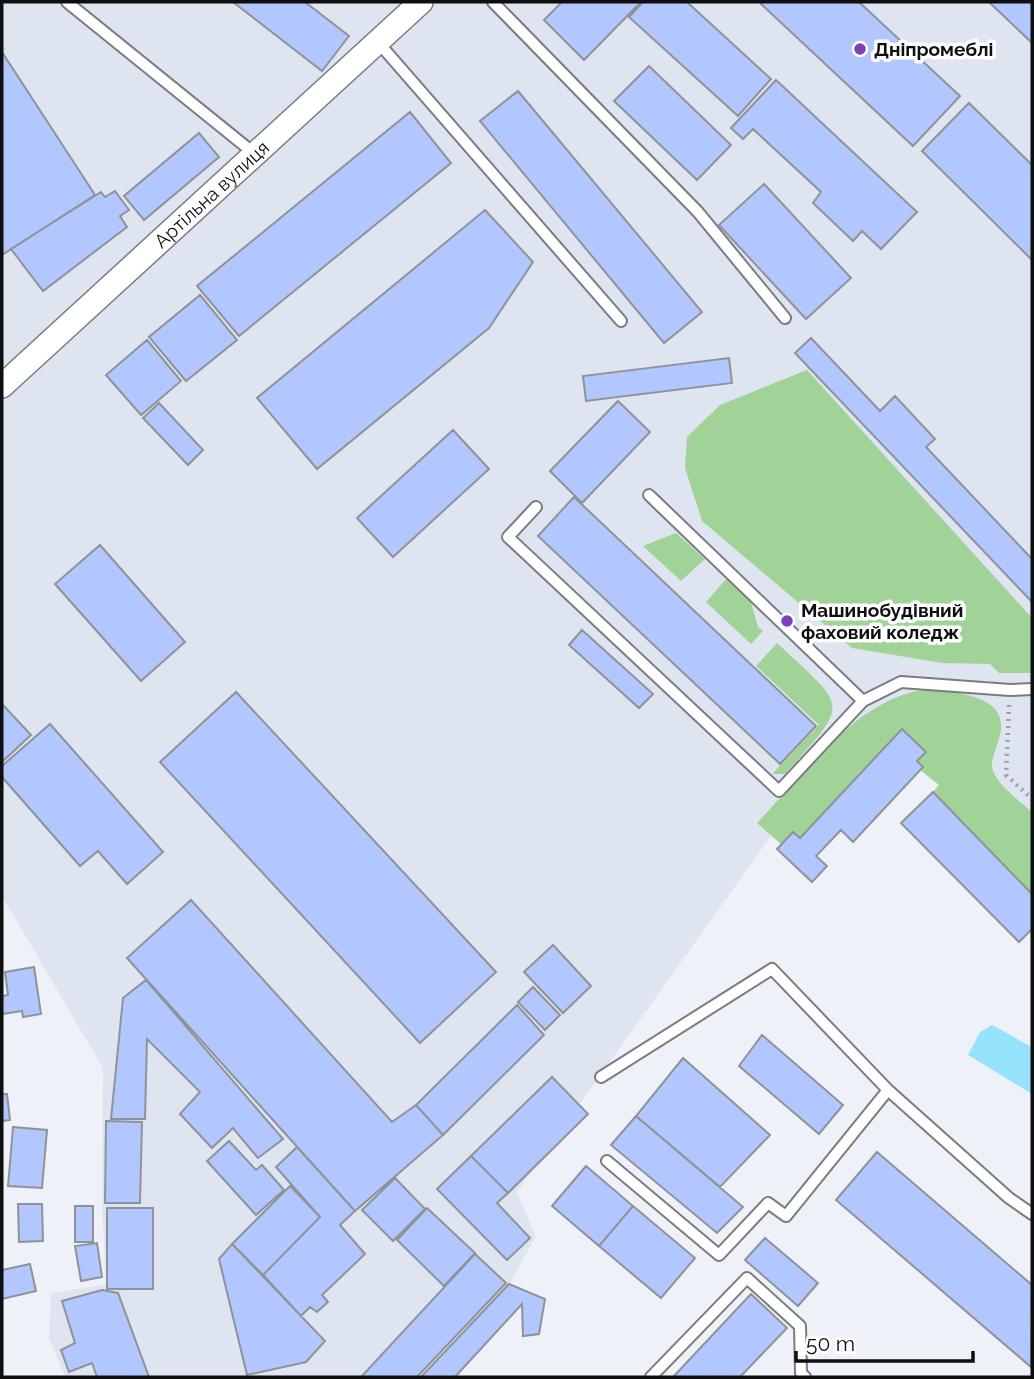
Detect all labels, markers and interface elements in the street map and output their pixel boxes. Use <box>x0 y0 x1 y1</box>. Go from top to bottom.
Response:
place label: Дніпромеблі <box>874 38 993 60</box>
marker: Дніпромеблі <box>852 41 868 57</box>
street label: Артільна вулиця <box>150 136 273 252</box>
place label: Машинобудівний фаховий коледж <box>801 599 963 643</box>
marker: Машинобудівний фаховий коледж <box>779 613 795 629</box>
scale bar <box>796 1320 973 1364</box>
text: 50 m <box>806 1331 855 1356</box>

